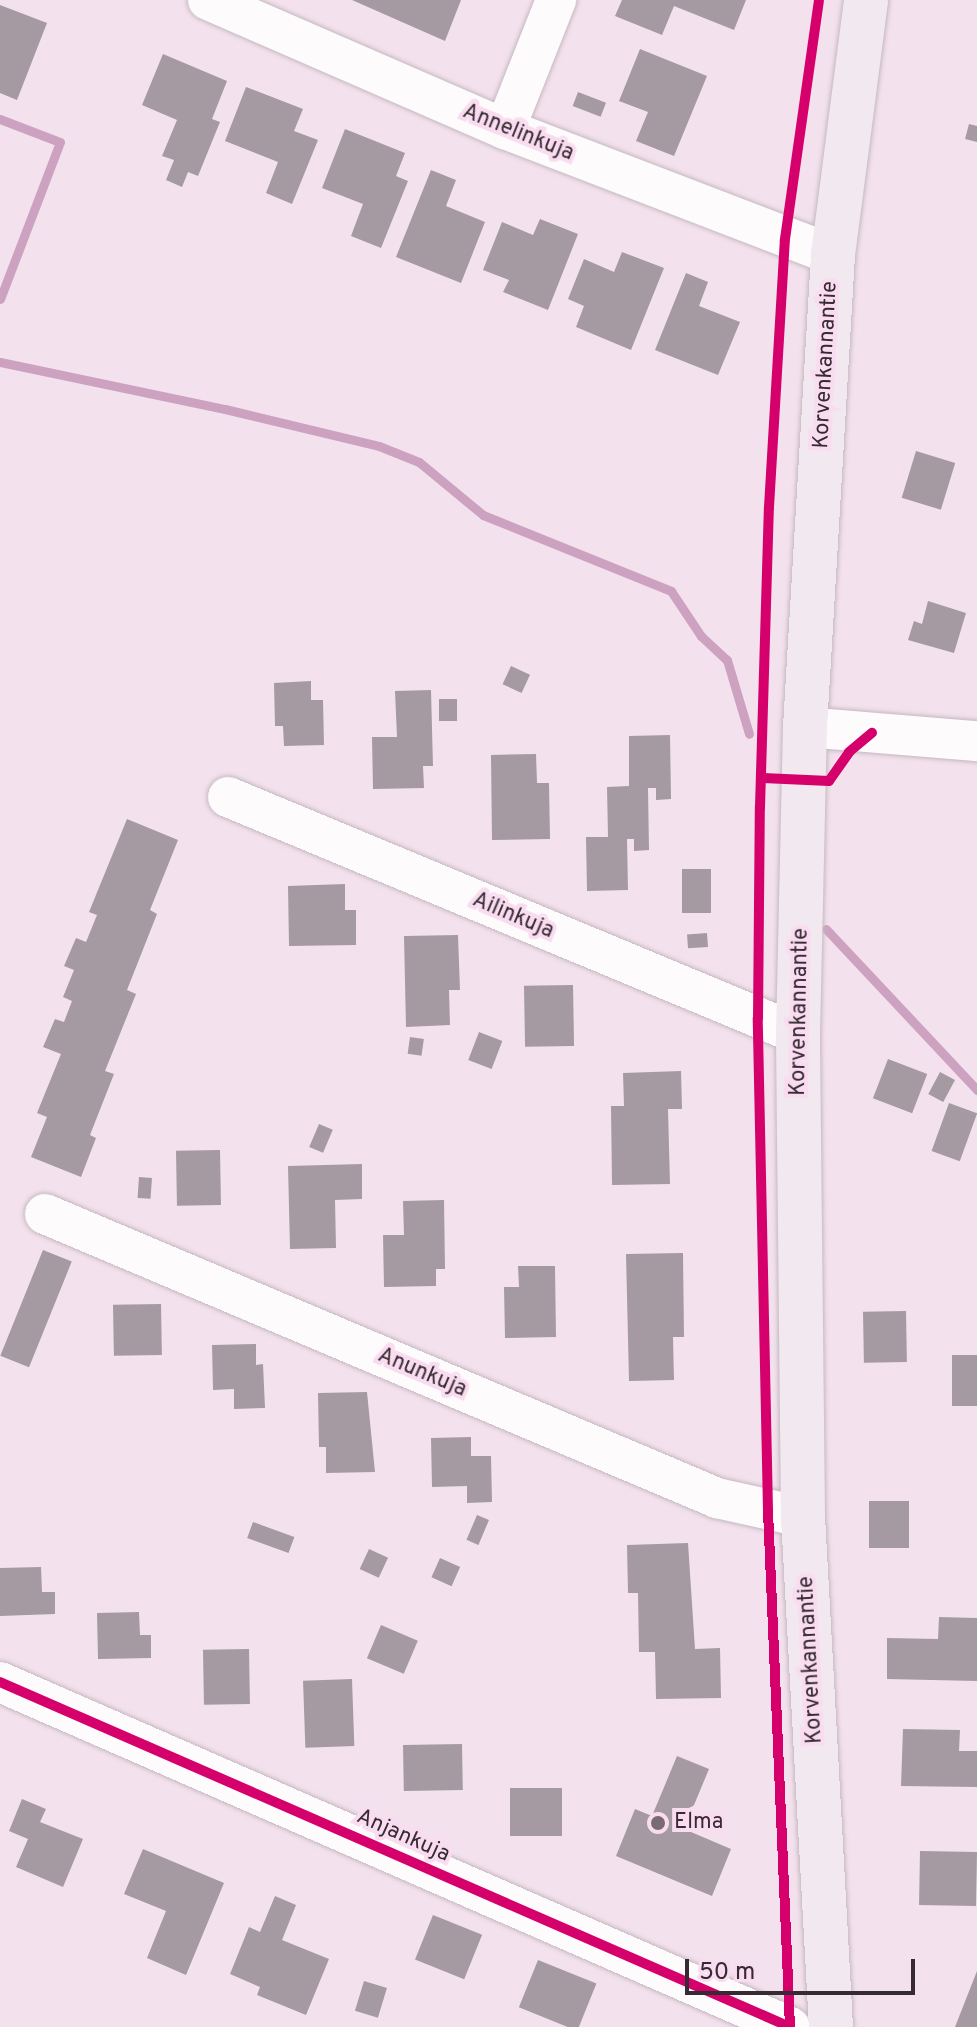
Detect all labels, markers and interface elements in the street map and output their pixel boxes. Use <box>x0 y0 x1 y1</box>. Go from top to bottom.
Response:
street label: Annelinkuja <box>459 99 577 167</box>
street label: Korvenkannantie <box>808 280 844 450</box>
street label: Ailinkuja <box>468 887 558 945</box>
street label: Korvenkannantie <box>785 928 815 1096</box>
street label: Anunkuja <box>374 1343 470 1403</box>
street label: Korvenkannantie <box>793 1575 829 1745</box>
street label: Anjankuja <box>352 1804 454 1868</box>
place label: Elma <box>674 1810 723 1836</box>
marker: Elma <box>649 1814 667 1832</box>
scale bar <box>689 1943 919 1993</box>
text: 50 m <box>699 1958 755 1988</box>

